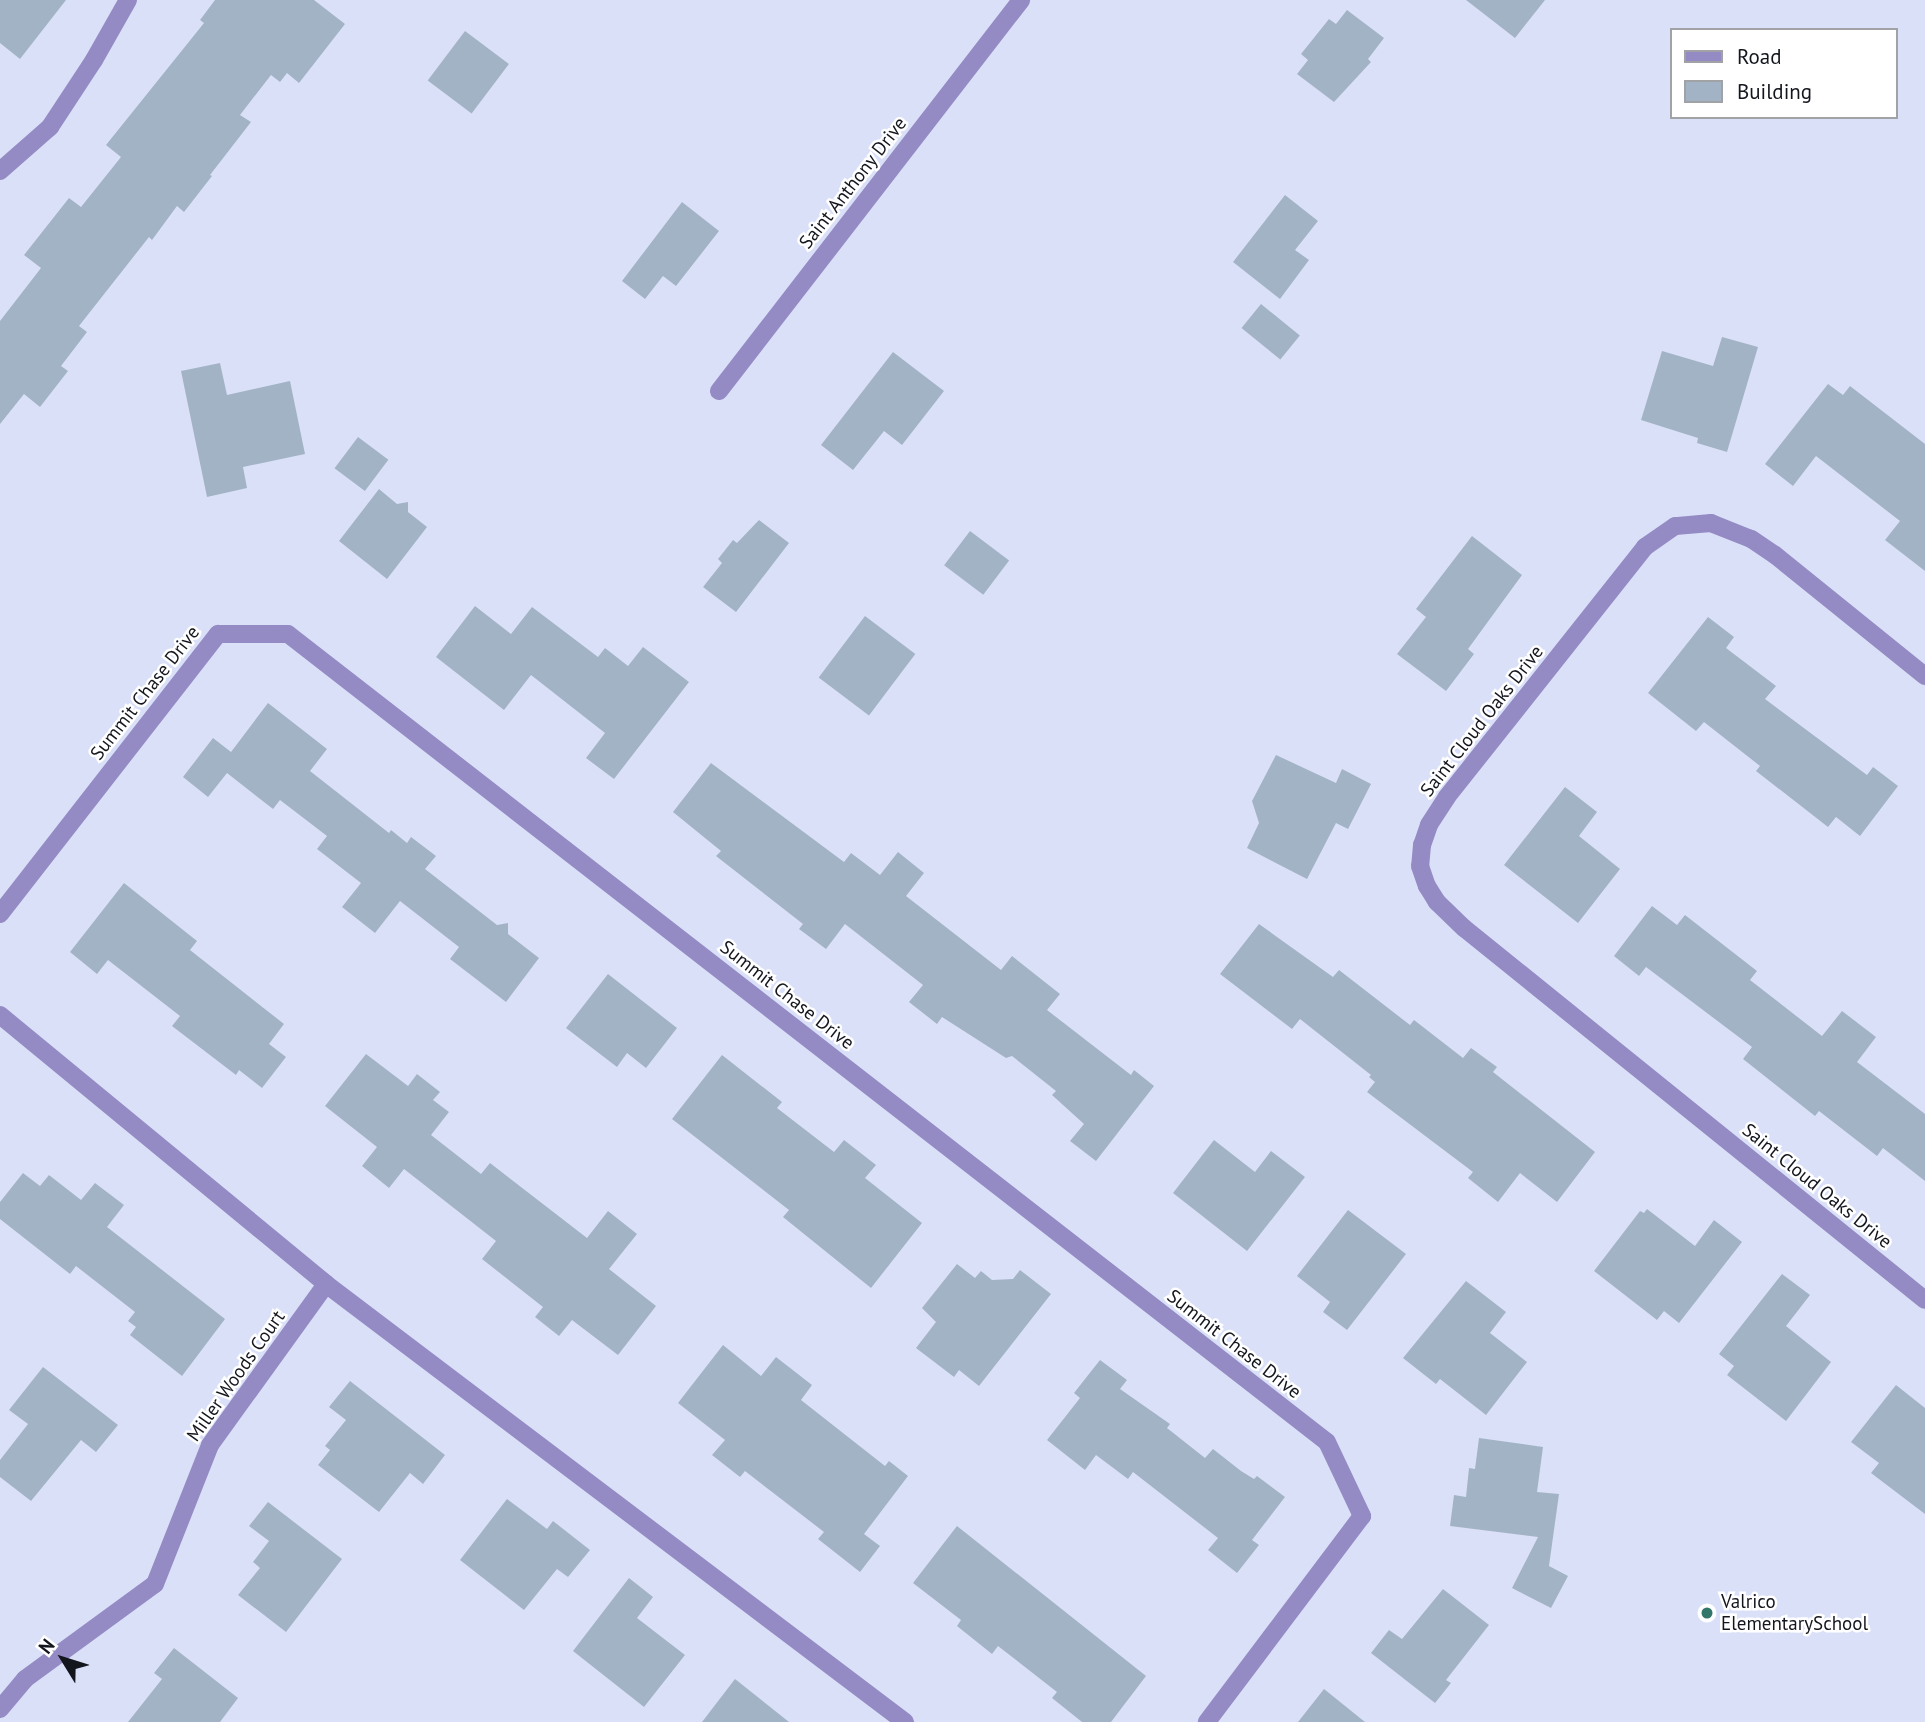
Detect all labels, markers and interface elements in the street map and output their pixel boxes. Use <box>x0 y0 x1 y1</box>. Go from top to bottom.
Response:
legend <box>1670 28 1897 119</box>
text: Road <box>1737 43 1781 70</box>
text: Building <box>1737 78 1812 105</box>
street label: Saint Anthony Drive <box>794 112 912 254</box>
street label: Summit Chase Drive <box>86 621 204 765</box>
street label: Saint Cloud Oaks Drive <box>1416 641 1548 801</box>
street label: Summit Chase Drive <box>715 936 859 1054</box>
street label: Saint Cloud Oaks Drive <box>1738 1119 1896 1253</box>
street label: Summit Chase Drive <box>1162 1285 1306 1403</box>
street label: Miller Woods Court <box>182 1306 290 1446</box>
place label: Valrico ElementarySchool <box>1721 1591 1868 1635</box>
marker: Valrico ElementarySchool <box>1699 1605 1715 1621</box>
north arrow <box>28 1624 98 1694</box>
text: N <box>33 1634 60 1658</box>

